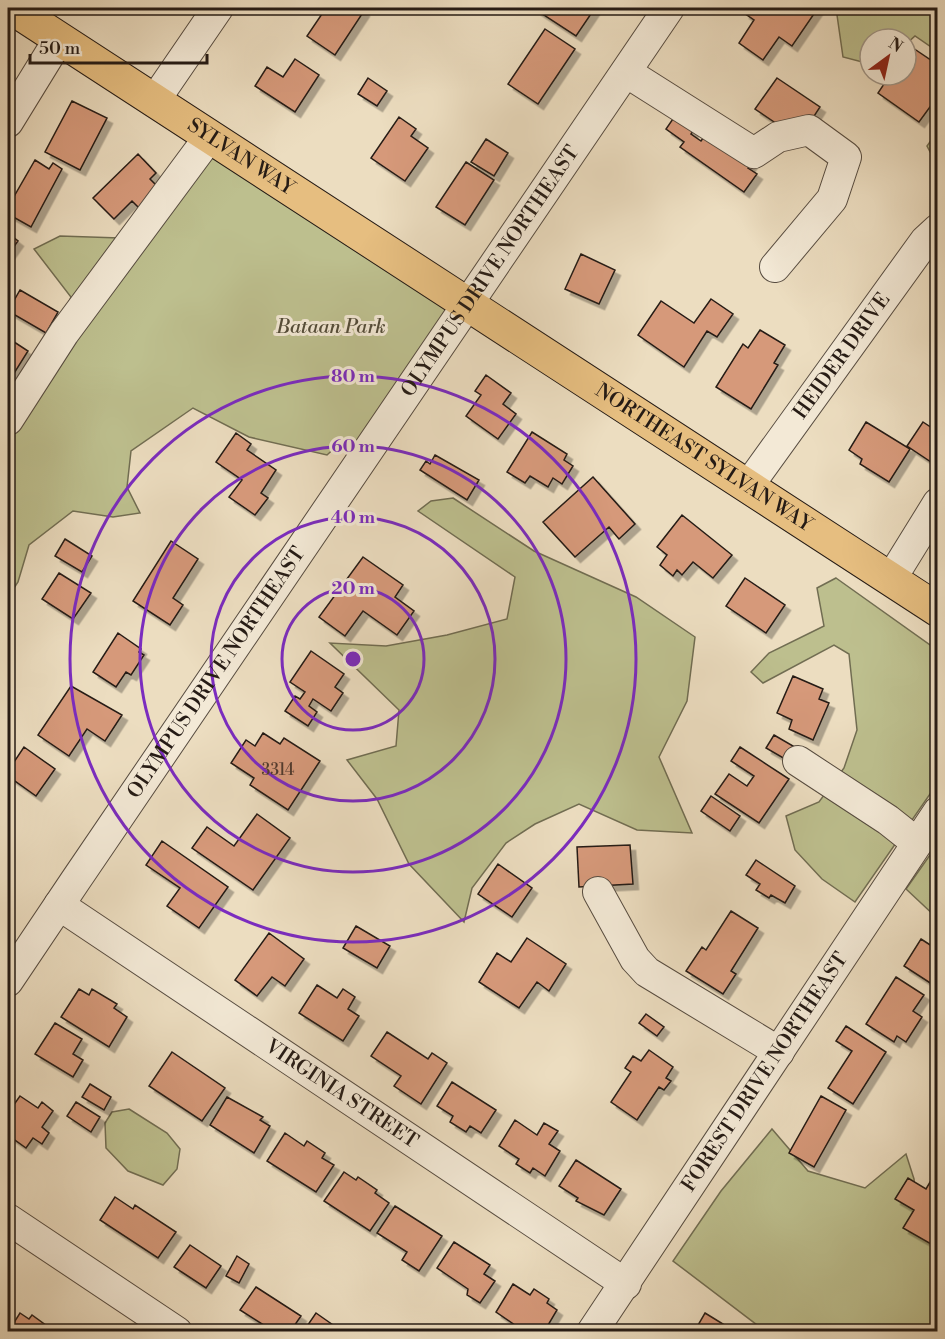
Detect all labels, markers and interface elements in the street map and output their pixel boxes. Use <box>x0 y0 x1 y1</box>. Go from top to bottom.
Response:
scale bar <box>30 27 207 65</box>
north arrow <box>858 27 918 87</box>
text: N <box>885 33 907 57</box>
text: 50 m <box>39 37 81 60</box>
street label: SYLVAN WAY <box>183 113 300 201</box>
street label: OLYMPUS DRIVE NORTHEAST <box>396 141 585 402</box>
street label: HEIDER DRIVE <box>788 288 896 424</box>
park label: Bataan Park <box>275 315 386 340</box>
text: 80 m <box>331 365 376 388</box>
street label: NORTHEAST SYLVAN WAY <box>590 378 818 538</box>
text: 60 m <box>331 435 375 458</box>
text: 40 m <box>331 506 376 529</box>
street label: OLYMPUS DRIVE NORTHEAST <box>122 542 311 803</box>
text: 20 m <box>331 577 375 600</box>
centre of rings <box>343 649 363 669</box>
house number: 3314 <box>261 760 295 780</box>
street label: FOREST DRIVE NORTHEAST <box>676 948 853 1197</box>
street label: VIRGINIA STREET <box>260 1033 423 1154</box>

